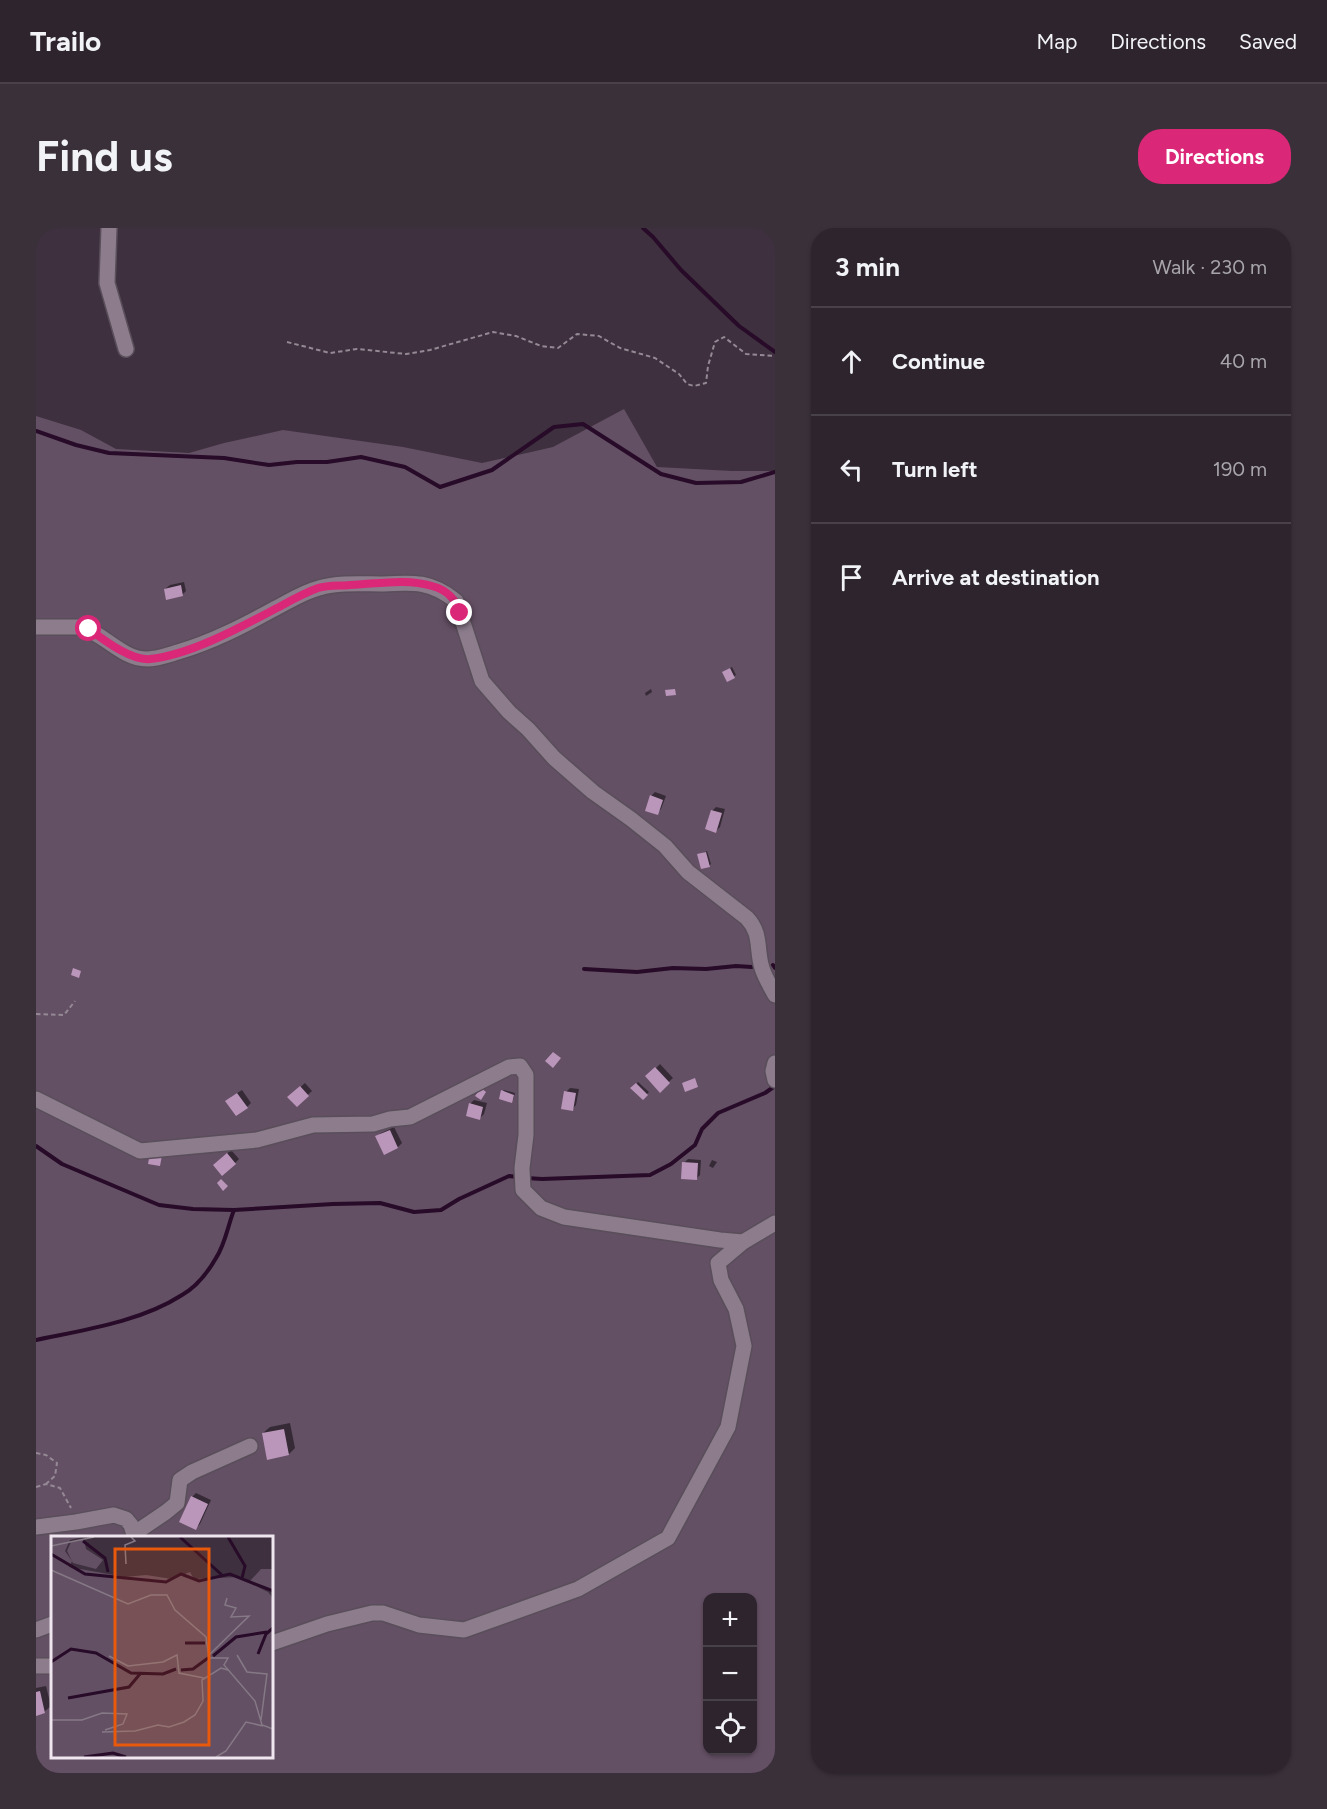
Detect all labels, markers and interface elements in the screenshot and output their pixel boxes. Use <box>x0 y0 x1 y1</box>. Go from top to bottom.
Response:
text: Trailo <box>30 24 101 58</box>
text: Map <box>1036 29 1077 54</box>
text: Directions <box>1110 29 1206 54</box>
text: Saved <box>1239 29 1297 54</box>
button: Directions <box>1138 129 1291 184</box>
text: Find us <box>36 131 173 182</box>
text: 3 min <box>835 251 900 283</box>
text: Walk · 230 m <box>1153 255 1267 279</box>
icon: ahead <box>835 345 868 378</box>
text: Continue <box>892 348 985 375</box>
text: 40 m <box>1220 349 1267 373</box>
icon: left <box>835 453 868 486</box>
text: Turn left <box>892 456 978 483</box>
text: 190 m <box>1213 457 1267 481</box>
icon: arrive <box>835 561 868 594</box>
text: Arrive at destination <box>892 564 1100 591</box>
route end <box>446 599 472 625</box>
route start <box>75 615 101 641</box>
inset map <box>51 1536 273 1758</box>
map controls <box>703 1593 757 1755</box>
button: + <box>703 1593 757 1647</box>
button: − <box>703 1647 757 1701</box>
button: locate <box>703 1701 757 1755</box>

